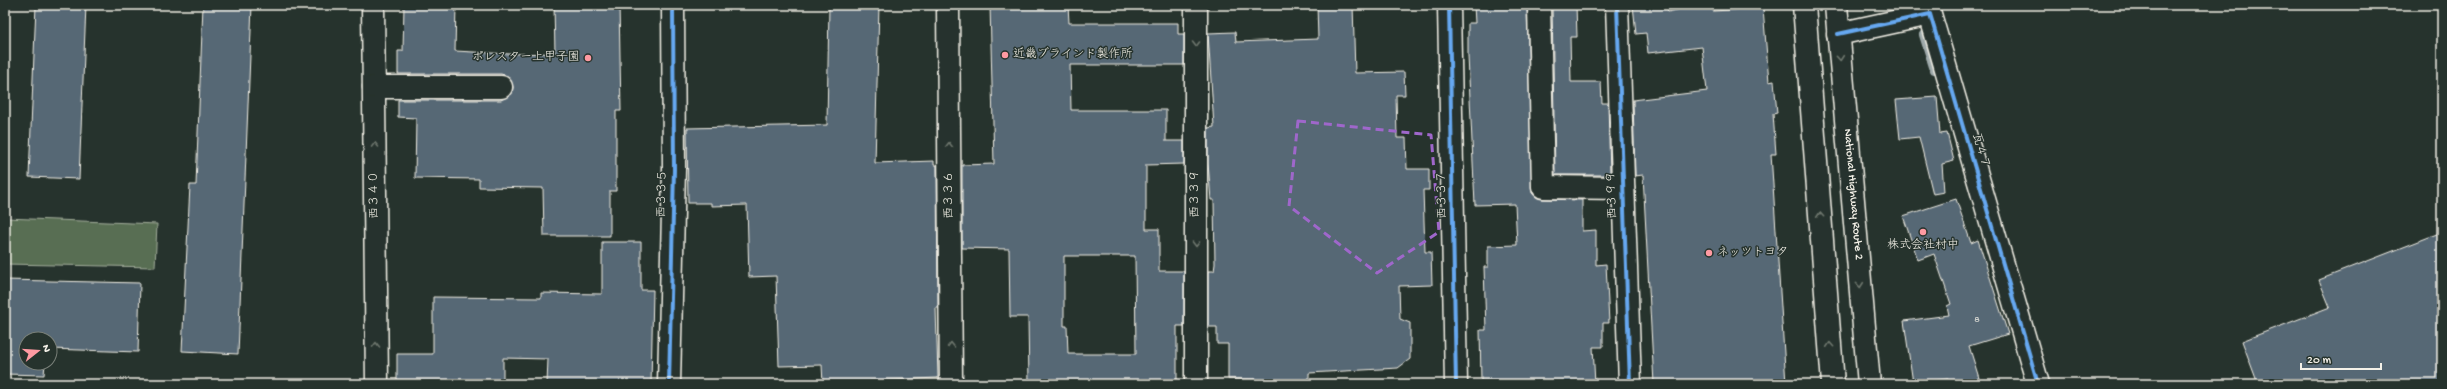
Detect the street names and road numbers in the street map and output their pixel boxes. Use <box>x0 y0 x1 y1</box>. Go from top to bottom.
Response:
street label: National Highway Route 2 <box>1840 128 1865 261</box>
street label: 瓦４７ <box>1968 132 1992 170</box>
street label: 西３３５ <box>656 170 670 218</box>
street label: 西３３９ <box>1189 170 1203 218</box>
street label: 西３４０ <box>368 171 382 219</box>
street label: 西３３６ <box>943 171 957 219</box>
street label: 西３３７ <box>1436 171 1450 219</box>
street label: 西３９９ <box>1605 171 1621 219</box>

